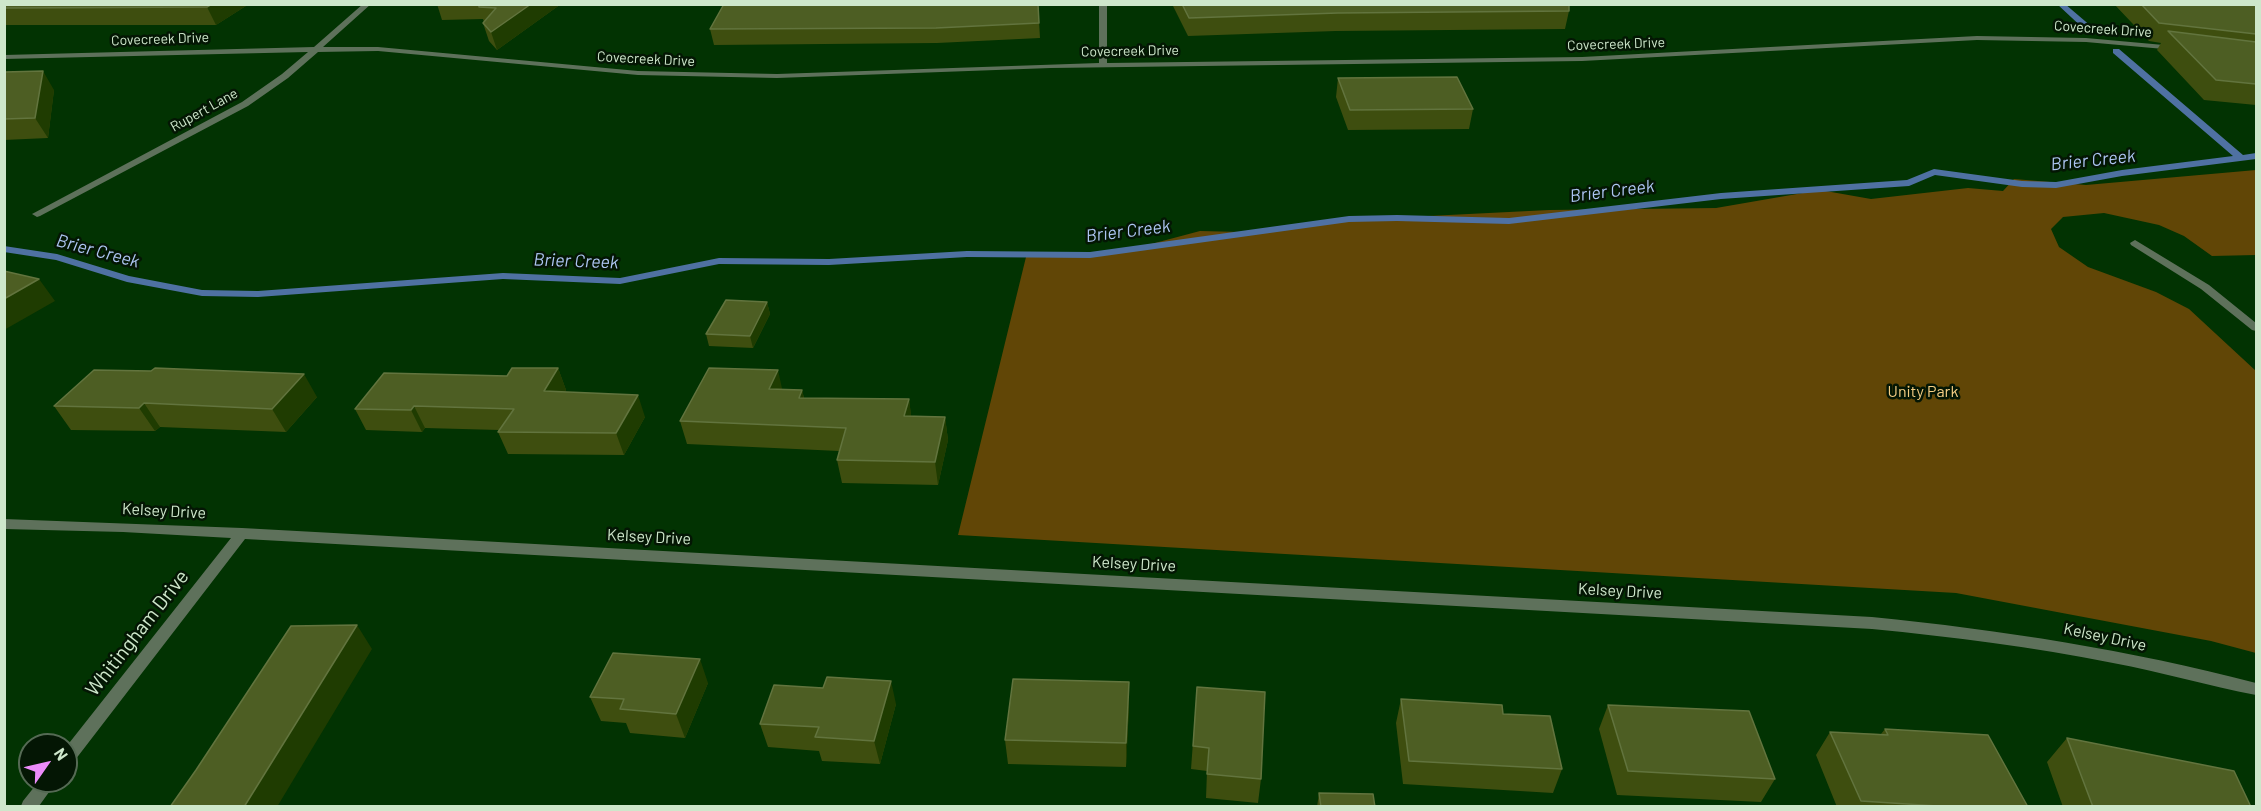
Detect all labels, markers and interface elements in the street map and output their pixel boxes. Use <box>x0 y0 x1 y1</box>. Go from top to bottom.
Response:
street label: Covecreek Drive <box>2054 17 2152 41</box>
street label: Covecreek Drive <box>111 29 209 49</box>
street label: Covecreek Drive <box>1567 34 1665 54</box>
street label: Covecreek Drive <box>1081 42 1179 60</box>
street label: Covecreek Drive <box>597 48 695 70</box>
street label: Rupert Lane <box>167 85 241 135</box>
water label: Brier Creek <box>2050 145 2136 175</box>
water label: Brier Creek <box>1568 175 1656 207</box>
water label: Brier Creek <box>1084 215 1172 247</box>
water label: Brier Creek <box>54 230 142 272</box>
water label: Brier Creek <box>533 249 619 273</box>
park label: Unity Park <box>1888 382 1958 402</box>
street label: Kelsey Drive <box>122 499 206 523</box>
street label: Kelsey Drive <box>607 525 691 549</box>
street label: Kelsey Drive <box>1092 552 1176 576</box>
street label: Whitingham Drive <box>80 565 194 701</box>
street label: Kelsey Drive <box>1578 579 1662 603</box>
street label: Kelsey Drive <box>2062 619 2148 655</box>
north arrow <box>18 733 78 793</box>
text: N <box>51 744 73 763</box>

